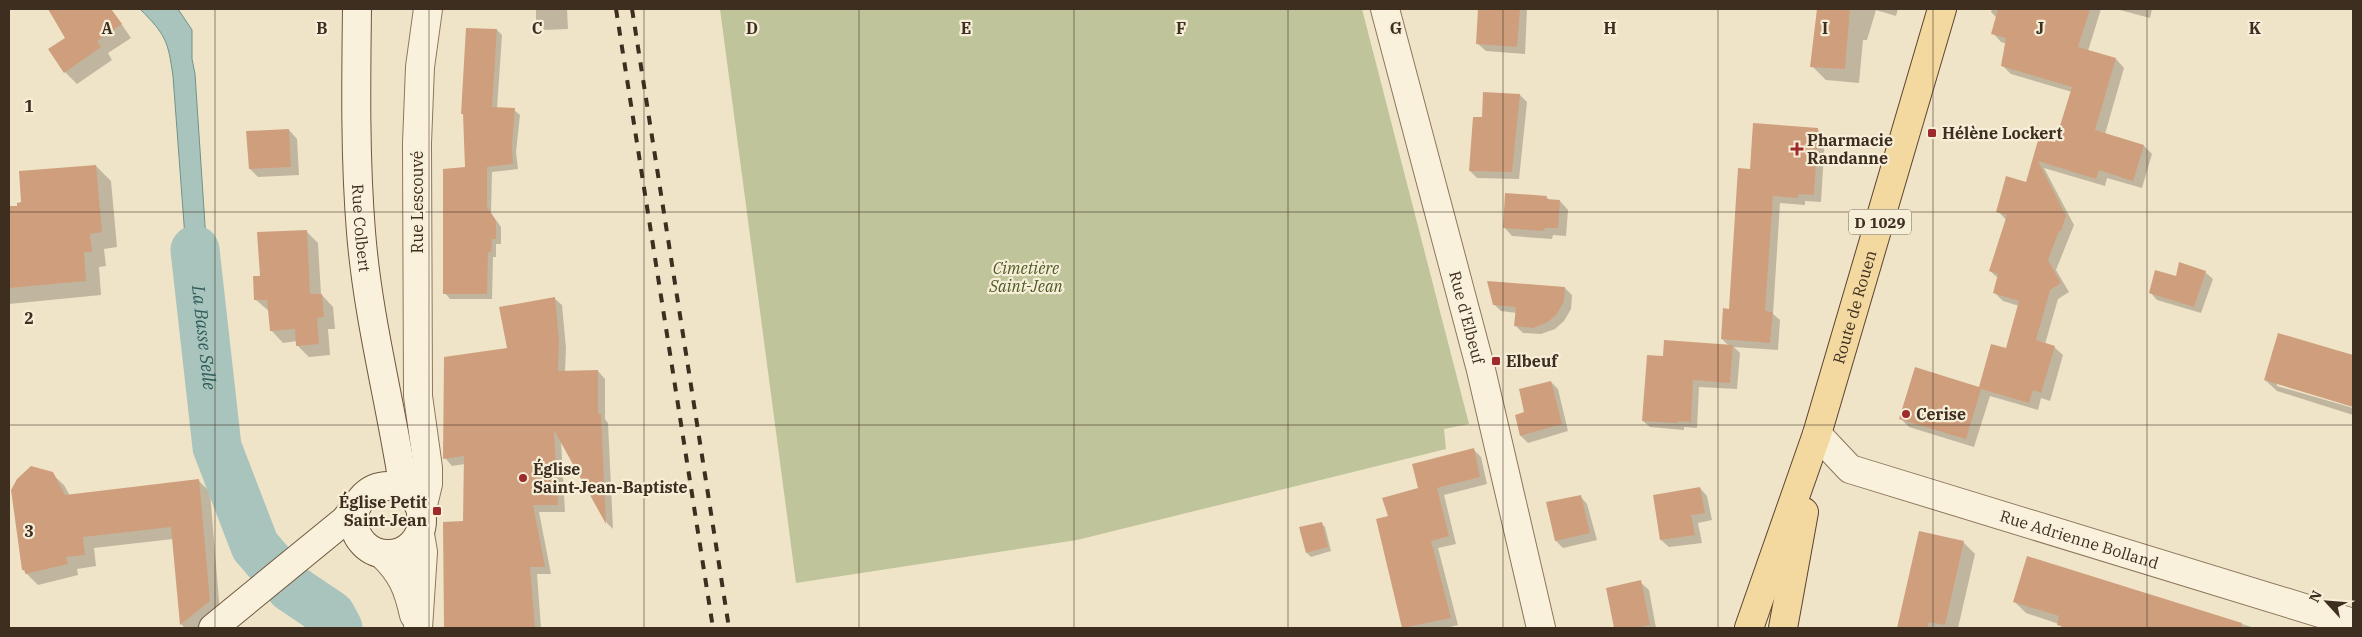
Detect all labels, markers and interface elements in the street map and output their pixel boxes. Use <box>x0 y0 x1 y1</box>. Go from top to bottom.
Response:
text: A <box>101 18 113 38</box>
text: B <box>316 18 328 38</box>
text: C <box>532 18 542 38</box>
text: D <box>746 18 758 38</box>
text: E <box>961 18 971 38</box>
text: F <box>1176 18 1186 38</box>
text: G <box>1390 18 1402 38</box>
text: H <box>1604 18 1617 38</box>
text: I <box>1822 18 1828 38</box>
text: J <box>2036 18 2044 38</box>
text: K <box>2249 18 2262 38</box>
text: 1 <box>24 96 34 116</box>
place label: Hélène Lockert <box>1942 123 2062 143</box>
marker: Hélène Lockert <box>1926 127 1938 139</box>
place label: Pharmacie Randanne <box>1807 130 1893 168</box>
marker: Pharmacie Randanne <box>1791 143 1803 155</box>
street label: Rue Lescouvé <box>407 151 427 253</box>
street label: Rue Colbert <box>348 183 375 273</box>
road number: D 1029 <box>1849 210 1911 234</box>
street label: Route de Rouen <box>1828 248 1881 366</box>
park label: Cimetière Saint-Jean <box>988 258 1063 296</box>
street label: Rue d'Elbeuf <box>1445 269 1489 367</box>
water label: La Basse Selle <box>187 283 222 391</box>
text: 2 <box>24 308 34 328</box>
place label: Elbeuf <box>1506 351 1559 371</box>
marker: Elbeuf <box>1490 355 1502 367</box>
place label: Cerise <box>1916 404 1966 424</box>
marker: Cerise <box>1900 408 1912 420</box>
place label: Église Saint-Jean-Baptiste <box>533 458 688 497</box>
marker: Église Saint-Jean-Baptiste <box>517 472 529 484</box>
place label: Église Petit Saint-Jean <box>339 491 427 530</box>
marker: Église Petit Saint-Jean <box>431 505 443 517</box>
street label: Rue Adrienne Bolland <box>1998 505 2162 573</box>
text: 3 <box>24 521 34 541</box>
north arrow <box>2302 577 2352 627</box>
text: N <box>2305 587 2326 605</box>

